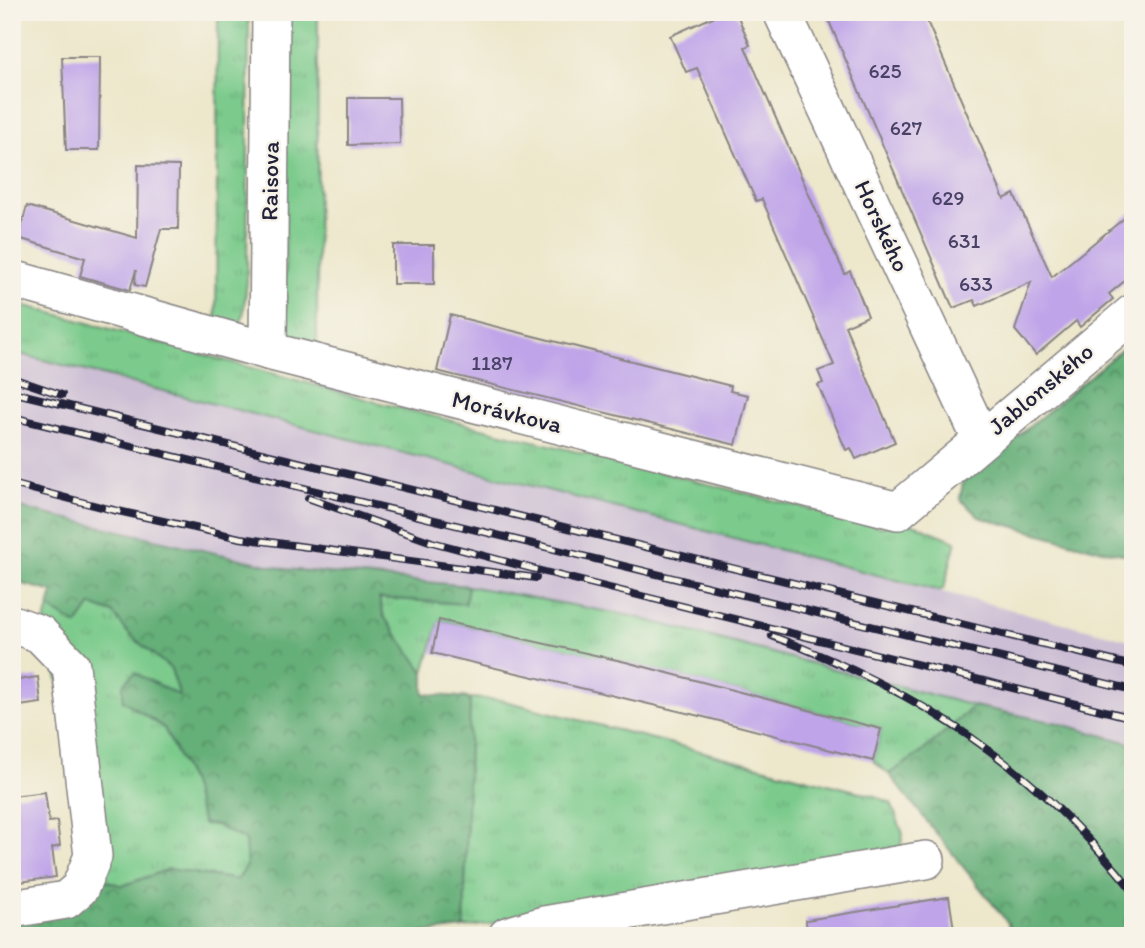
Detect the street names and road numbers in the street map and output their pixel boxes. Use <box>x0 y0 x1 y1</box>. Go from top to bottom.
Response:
street label: Raisova <box>254 140 285 221</box>
street label: Horského <box>849 175 916 276</box>
street label: Jablonského <box>982 336 1099 441</box>
street label: Morávkova <box>449 384 566 439</box>

